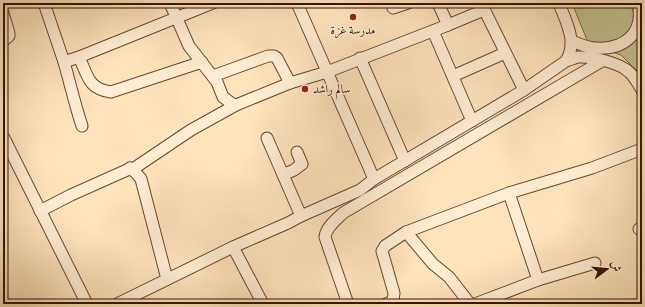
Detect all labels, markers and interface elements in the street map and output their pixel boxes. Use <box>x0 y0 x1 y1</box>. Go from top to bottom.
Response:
marker: مدرسة غزة <box>348 12 358 22</box>
place label: مدرسة غزة <box>331 23 375 39</box>
place label: سالم راشد <box>313 82 350 100</box>
marker: سالم راشد <box>300 84 310 94</box>
north arrow <box>587 249 627 289</box>
text: ش <box>608 259 624 273</box>

